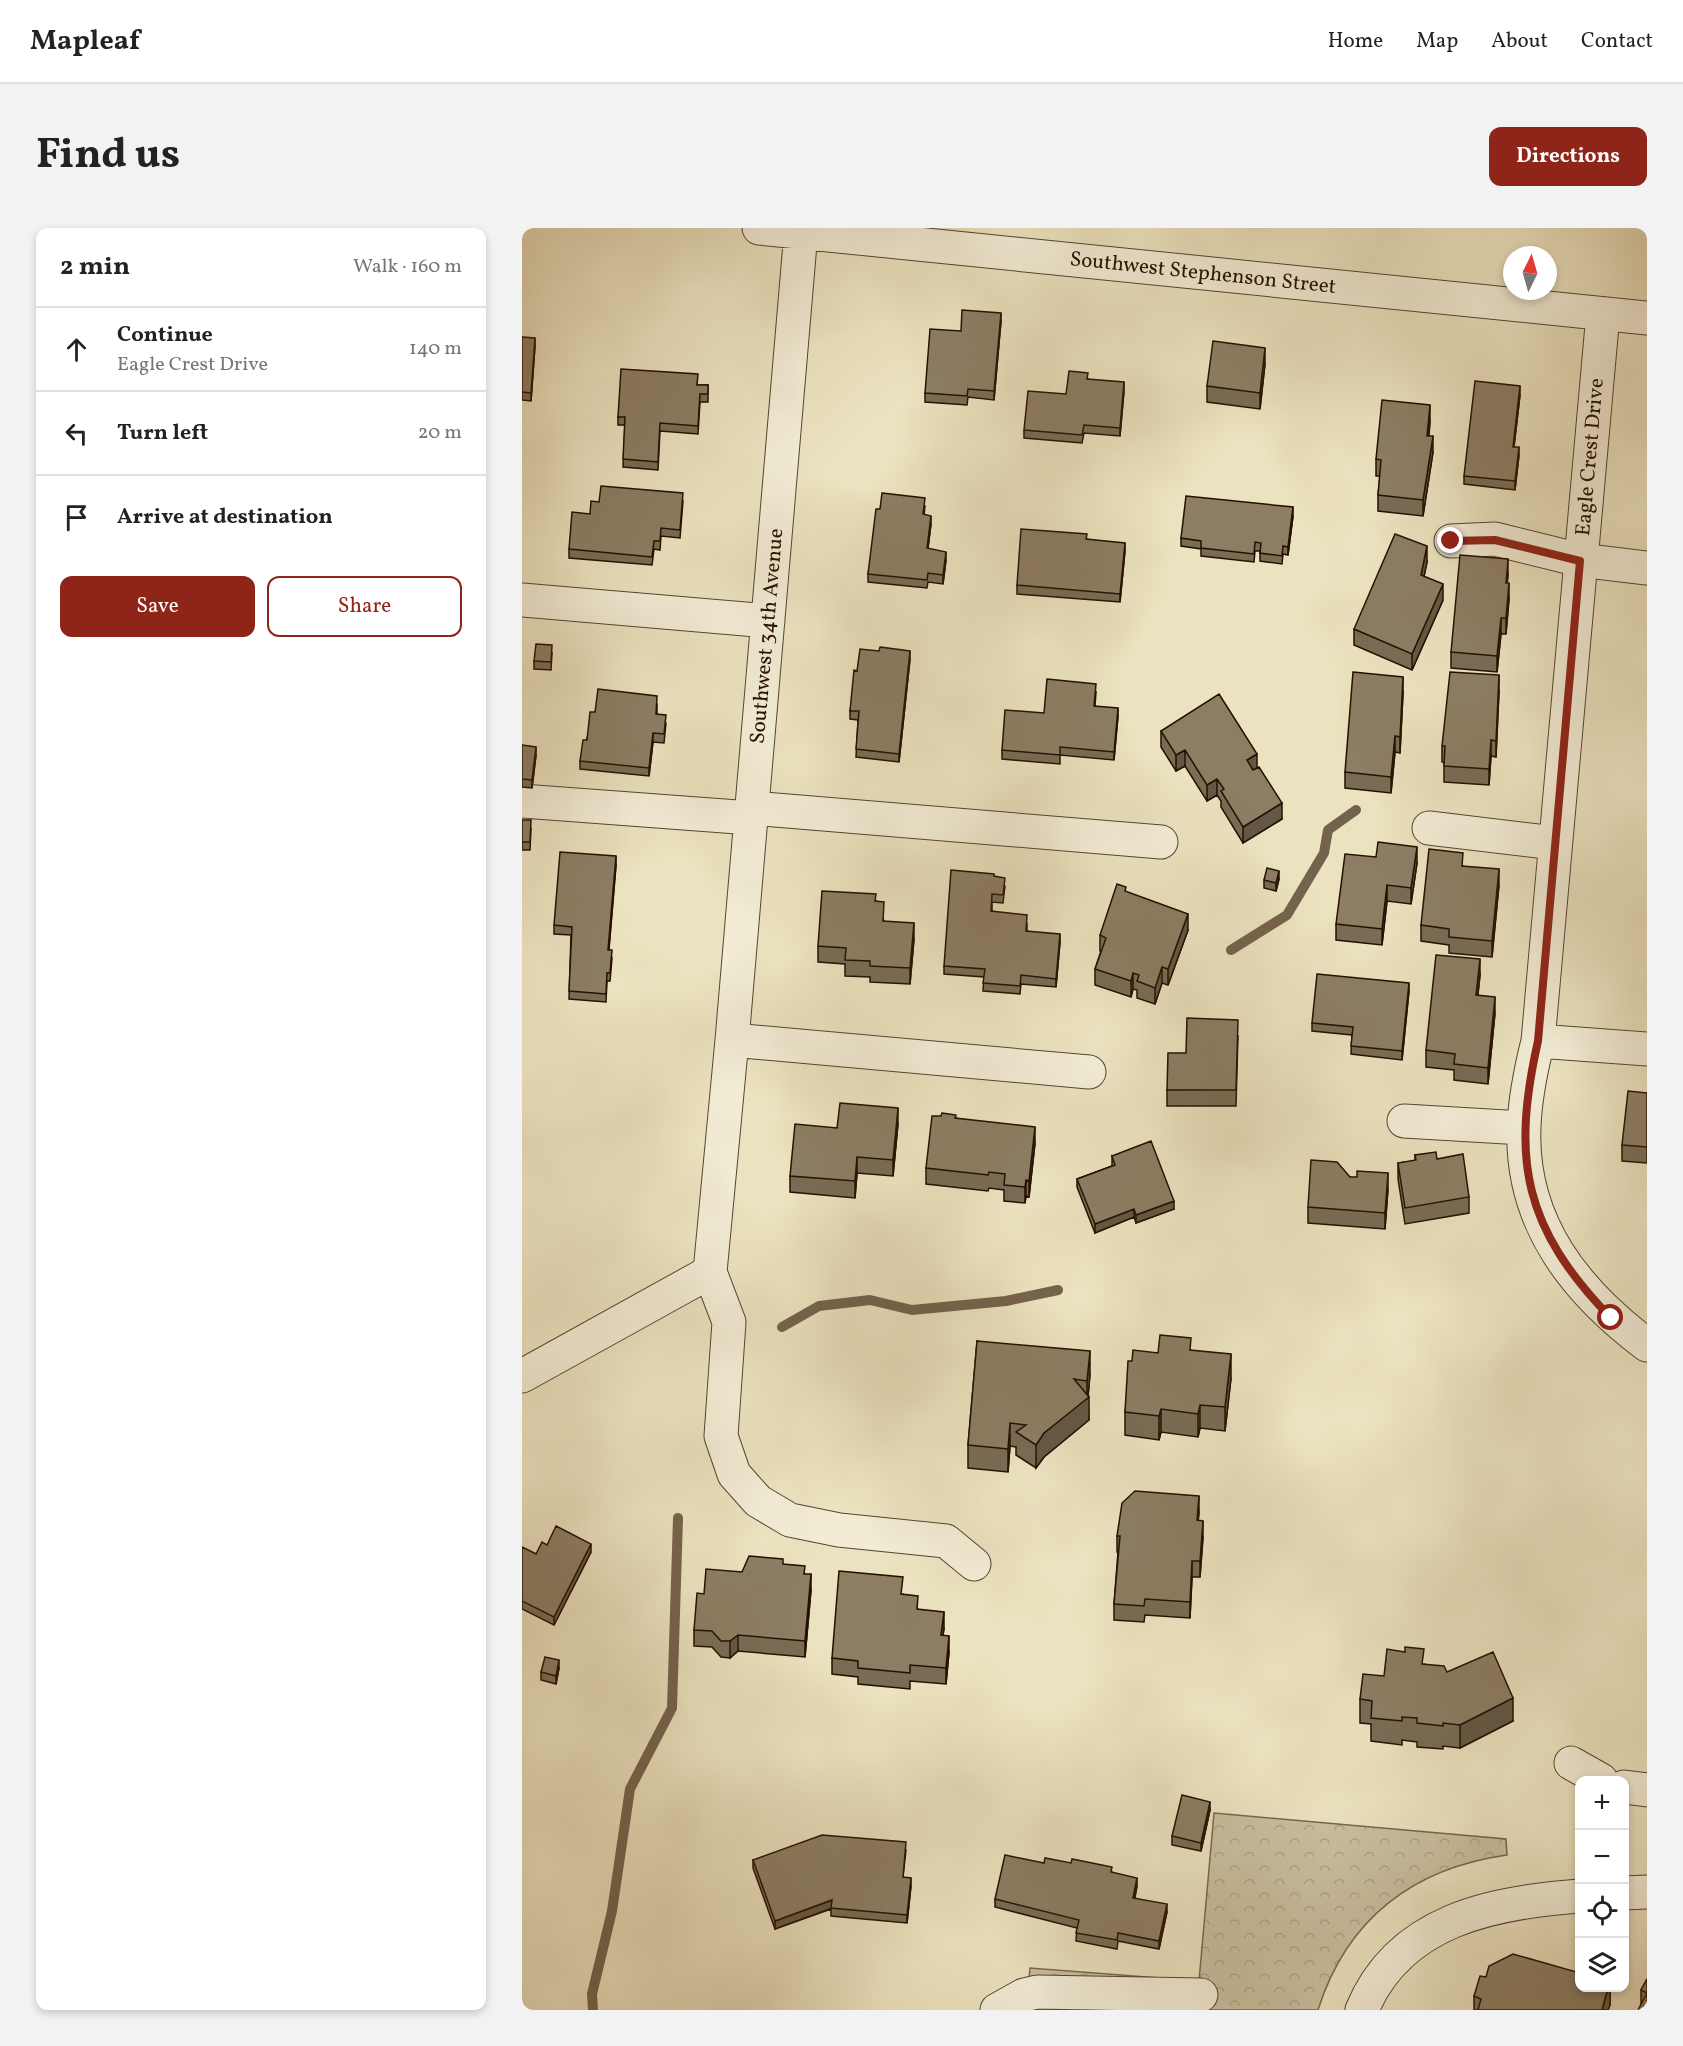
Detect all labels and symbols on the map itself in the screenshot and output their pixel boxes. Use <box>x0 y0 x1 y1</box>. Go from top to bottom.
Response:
street label: Southwest Stephenson Street <box>1068 245 1337 302</box>
north arrow <box>1503 246 1557 300</box>
street label: Eagle Crest Drive <box>1569 377 1612 537</box>
street label: Southwest 34th Avenue <box>744 527 791 745</box>
route end <box>1437 527 1463 553</box>
route start <box>1597 1304 1623 1330</box>

